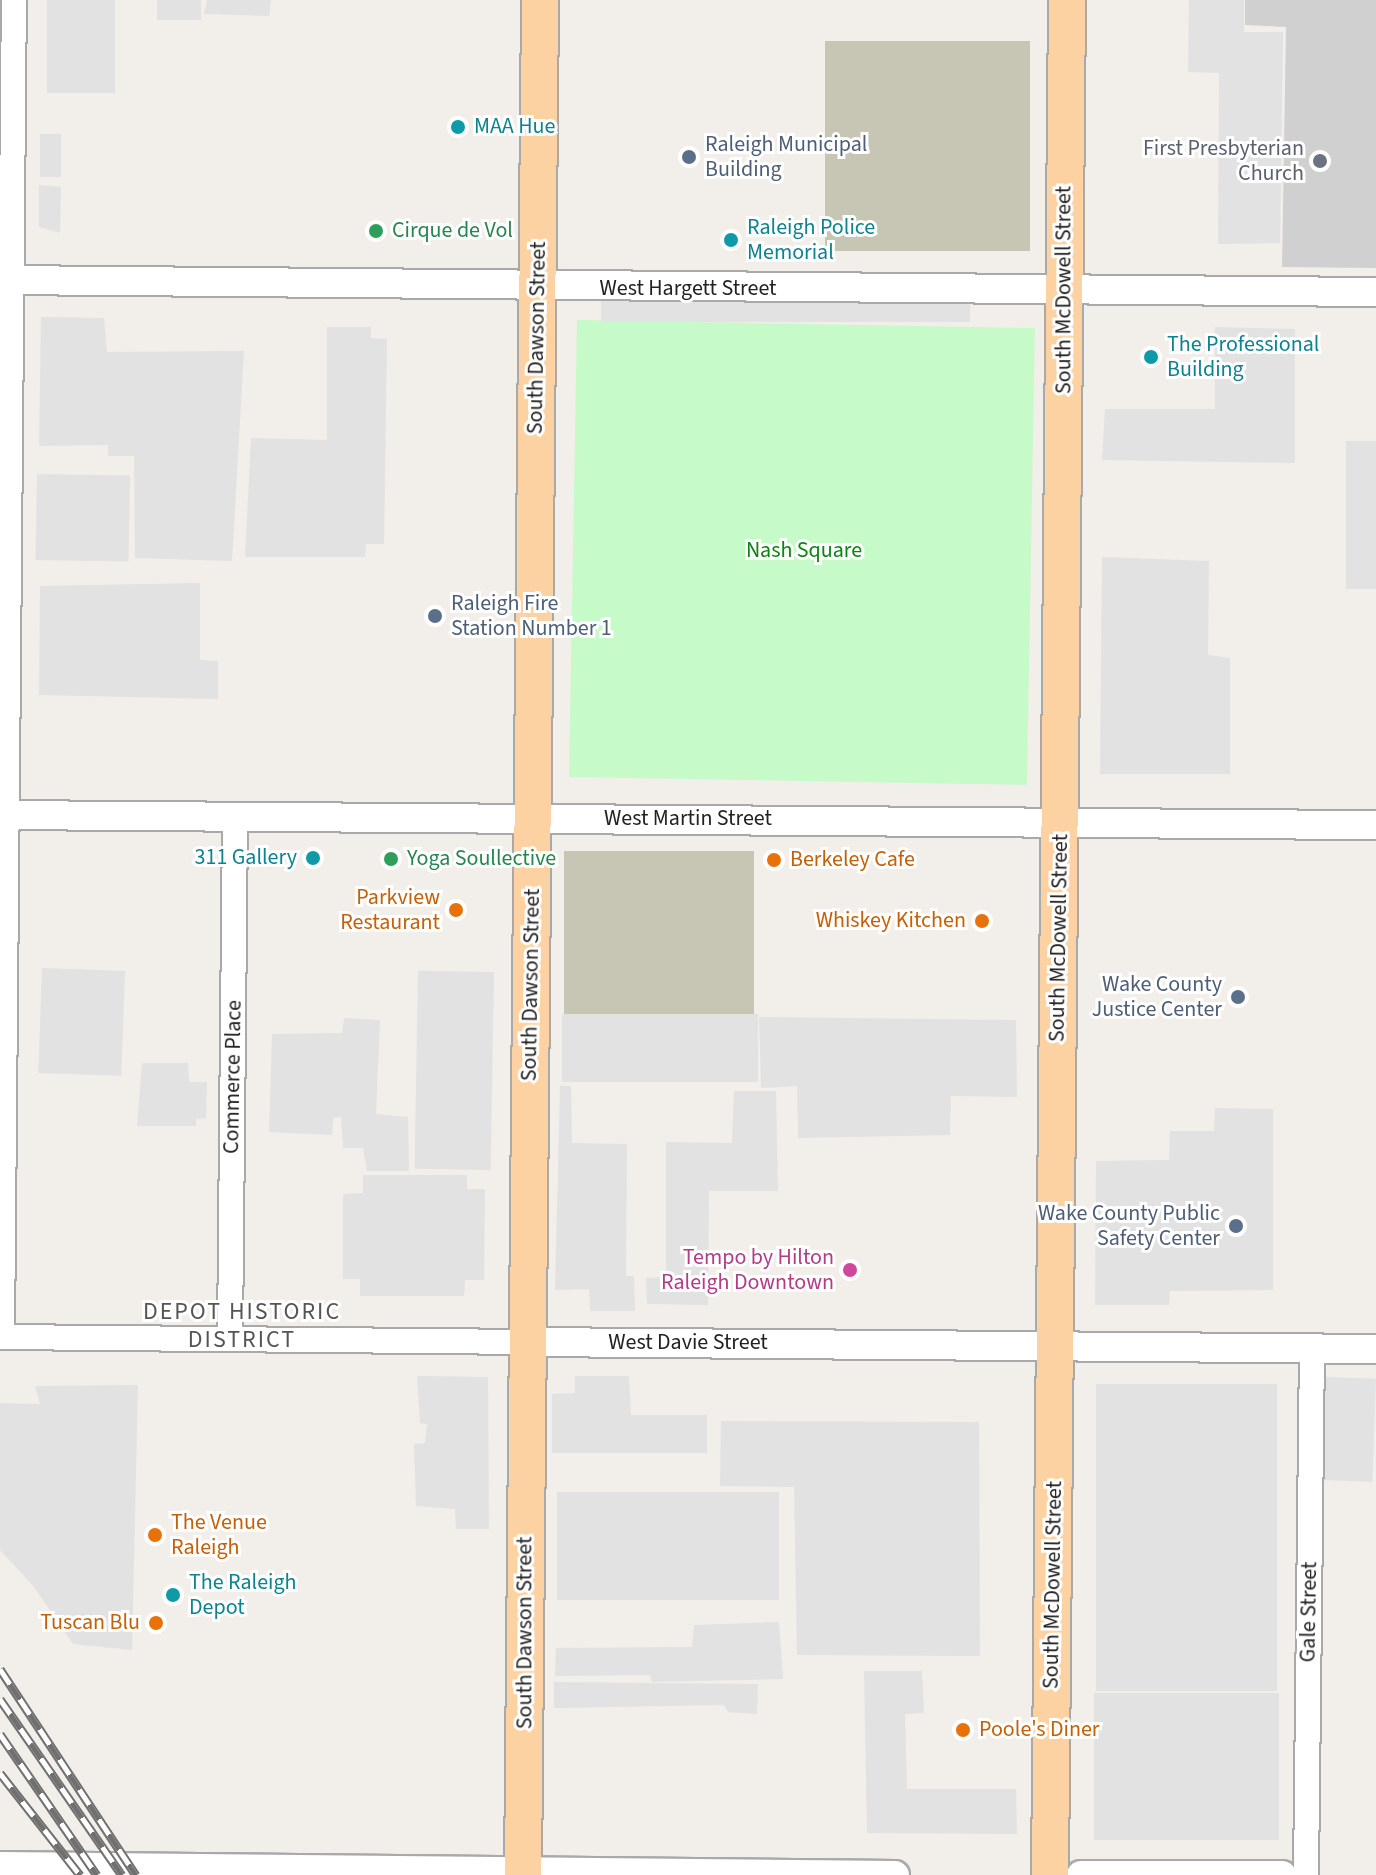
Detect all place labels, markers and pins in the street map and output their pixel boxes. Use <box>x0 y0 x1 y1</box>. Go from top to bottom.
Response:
place label: MAA Hue <box>474 114 555 140</box>
marker: MAA Hue <box>449 118 467 136</box>
place label: Raleigh Municipal Building <box>705 131 867 182</box>
place label: First Presbyterian Church <box>1143 135 1304 186</box>
marker: Raleigh Municipal Building <box>680 148 698 166</box>
marker: First Presbyterian Church <box>1311 152 1329 170</box>
place label: Raleigh Police Memorial <box>747 214 875 266</box>
place label: Cirque de Vol <box>392 218 513 244</box>
marker: Cirque de Vol <box>367 222 385 240</box>
marker: Raleigh Police Memorial <box>722 231 740 249</box>
place label: The Professional Building <box>1167 331 1319 382</box>
marker: The Professional Building <box>1142 348 1160 366</box>
place label: Raleigh Fire Station Number 1 <box>451 590 612 642</box>
marker: Raleigh Fire Station Number 1 <box>426 607 444 625</box>
place label: 311 Gallery <box>195 845 297 871</box>
place label: Yoga Soullective <box>407 846 556 872</box>
place label: Berkeley Cafe <box>790 847 915 873</box>
marker: 311 Gallery <box>304 849 322 867</box>
marker: Yoga Soullective <box>382 850 400 868</box>
marker: Berkeley Cafe <box>765 851 783 869</box>
place label: Parkview Restaurant <box>340 884 440 936</box>
marker: Parkview Restaurant <box>447 901 465 919</box>
place label: Whiskey Kitchen <box>816 908 966 934</box>
marker: Whiskey Kitchen <box>973 912 991 930</box>
place label: Wake County Justice Center <box>1092 971 1222 1022</box>
marker: Wake County Justice Center <box>1229 988 1247 1006</box>
place label: Wake County Public Safety Center <box>1038 1200 1220 1252</box>
marker: Wake County Public Safety Center <box>1227 1217 1245 1235</box>
place label: Tempo by Hilton Raleigh Downtown <box>661 1244 834 1296</box>
marker: Tempo by Hilton Raleigh Downtown <box>841 1261 859 1279</box>
place label: The Venue Raleigh <box>171 1509 267 1560</box>
marker: The Venue Raleigh <box>146 1526 164 1544</box>
place label: The Raleigh Depot <box>189 1569 297 1620</box>
marker: The Raleigh Depot <box>164 1586 182 1604</box>
place label: Tuscan Blu <box>40 1610 140 1636</box>
marker: Tuscan Blu <box>147 1614 165 1632</box>
place label: Poole's Diner <box>979 1717 1099 1743</box>
marker: Poole's Diner <box>954 1721 972 1739</box>

